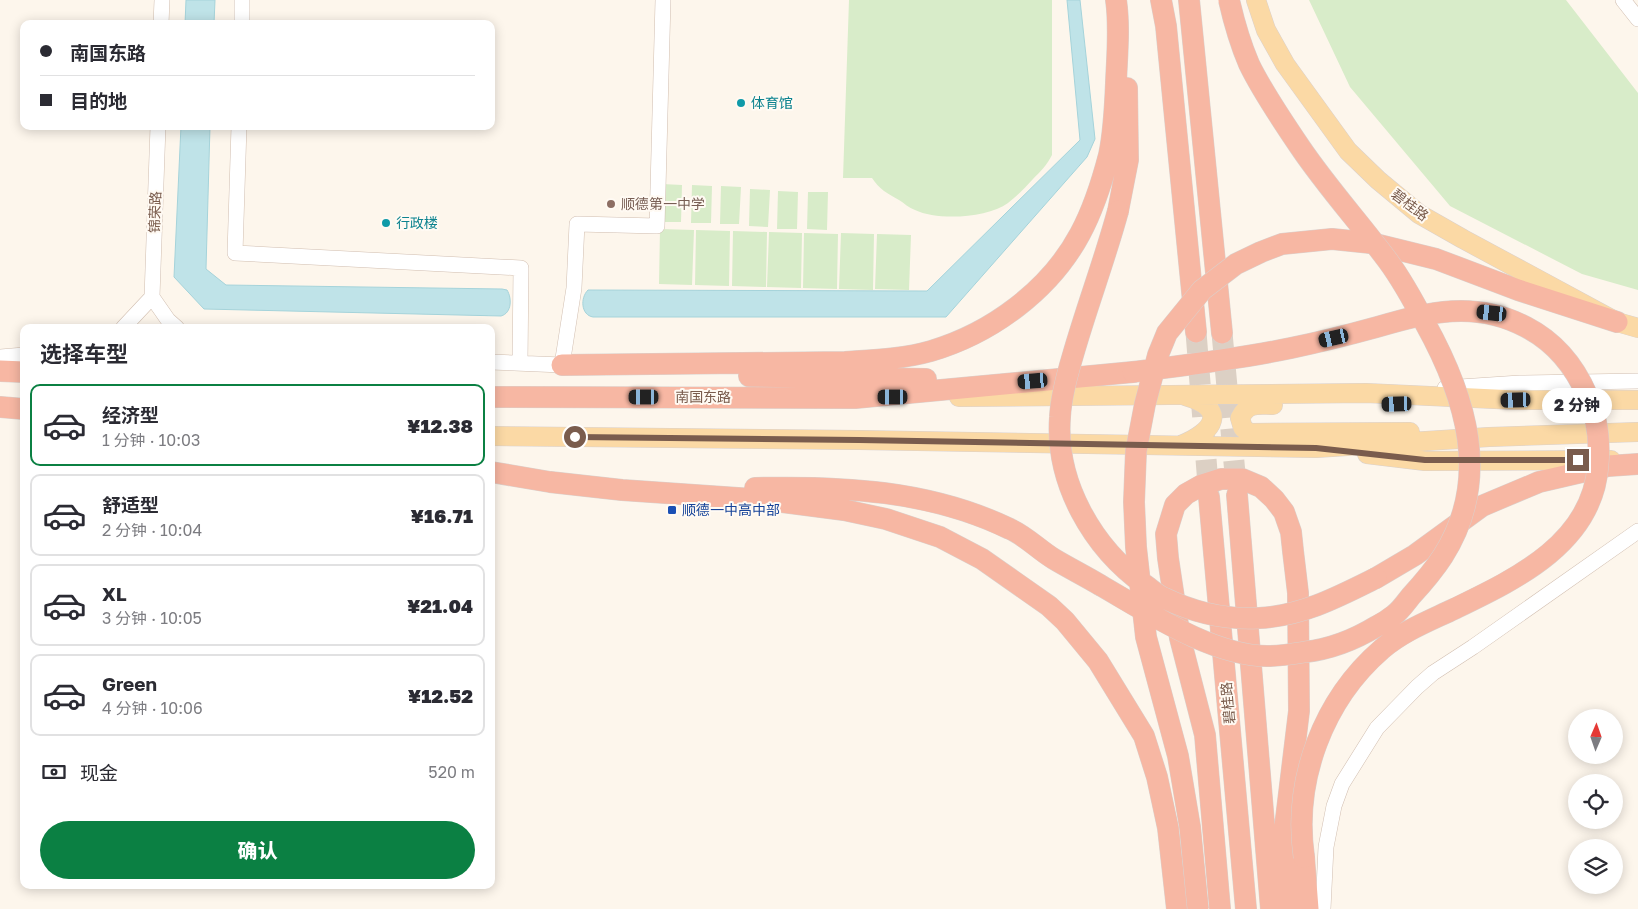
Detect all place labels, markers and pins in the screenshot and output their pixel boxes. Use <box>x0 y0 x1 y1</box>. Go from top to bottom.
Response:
place label: 体育馆 <box>751 94 793 111</box>
marker: 体育馆 <box>735 97 747 109</box>
place label: 顺德第一中学 <box>621 195 705 212</box>
marker: 顺德第一中学 <box>605 198 617 210</box>
place label: 行政楼 <box>396 214 438 231</box>
marker: 行政楼 <box>380 217 392 229</box>
place label: 顺德一中高中部 <box>682 501 780 518</box>
marker: 顺德一中高中部 <box>666 504 678 516</box>

